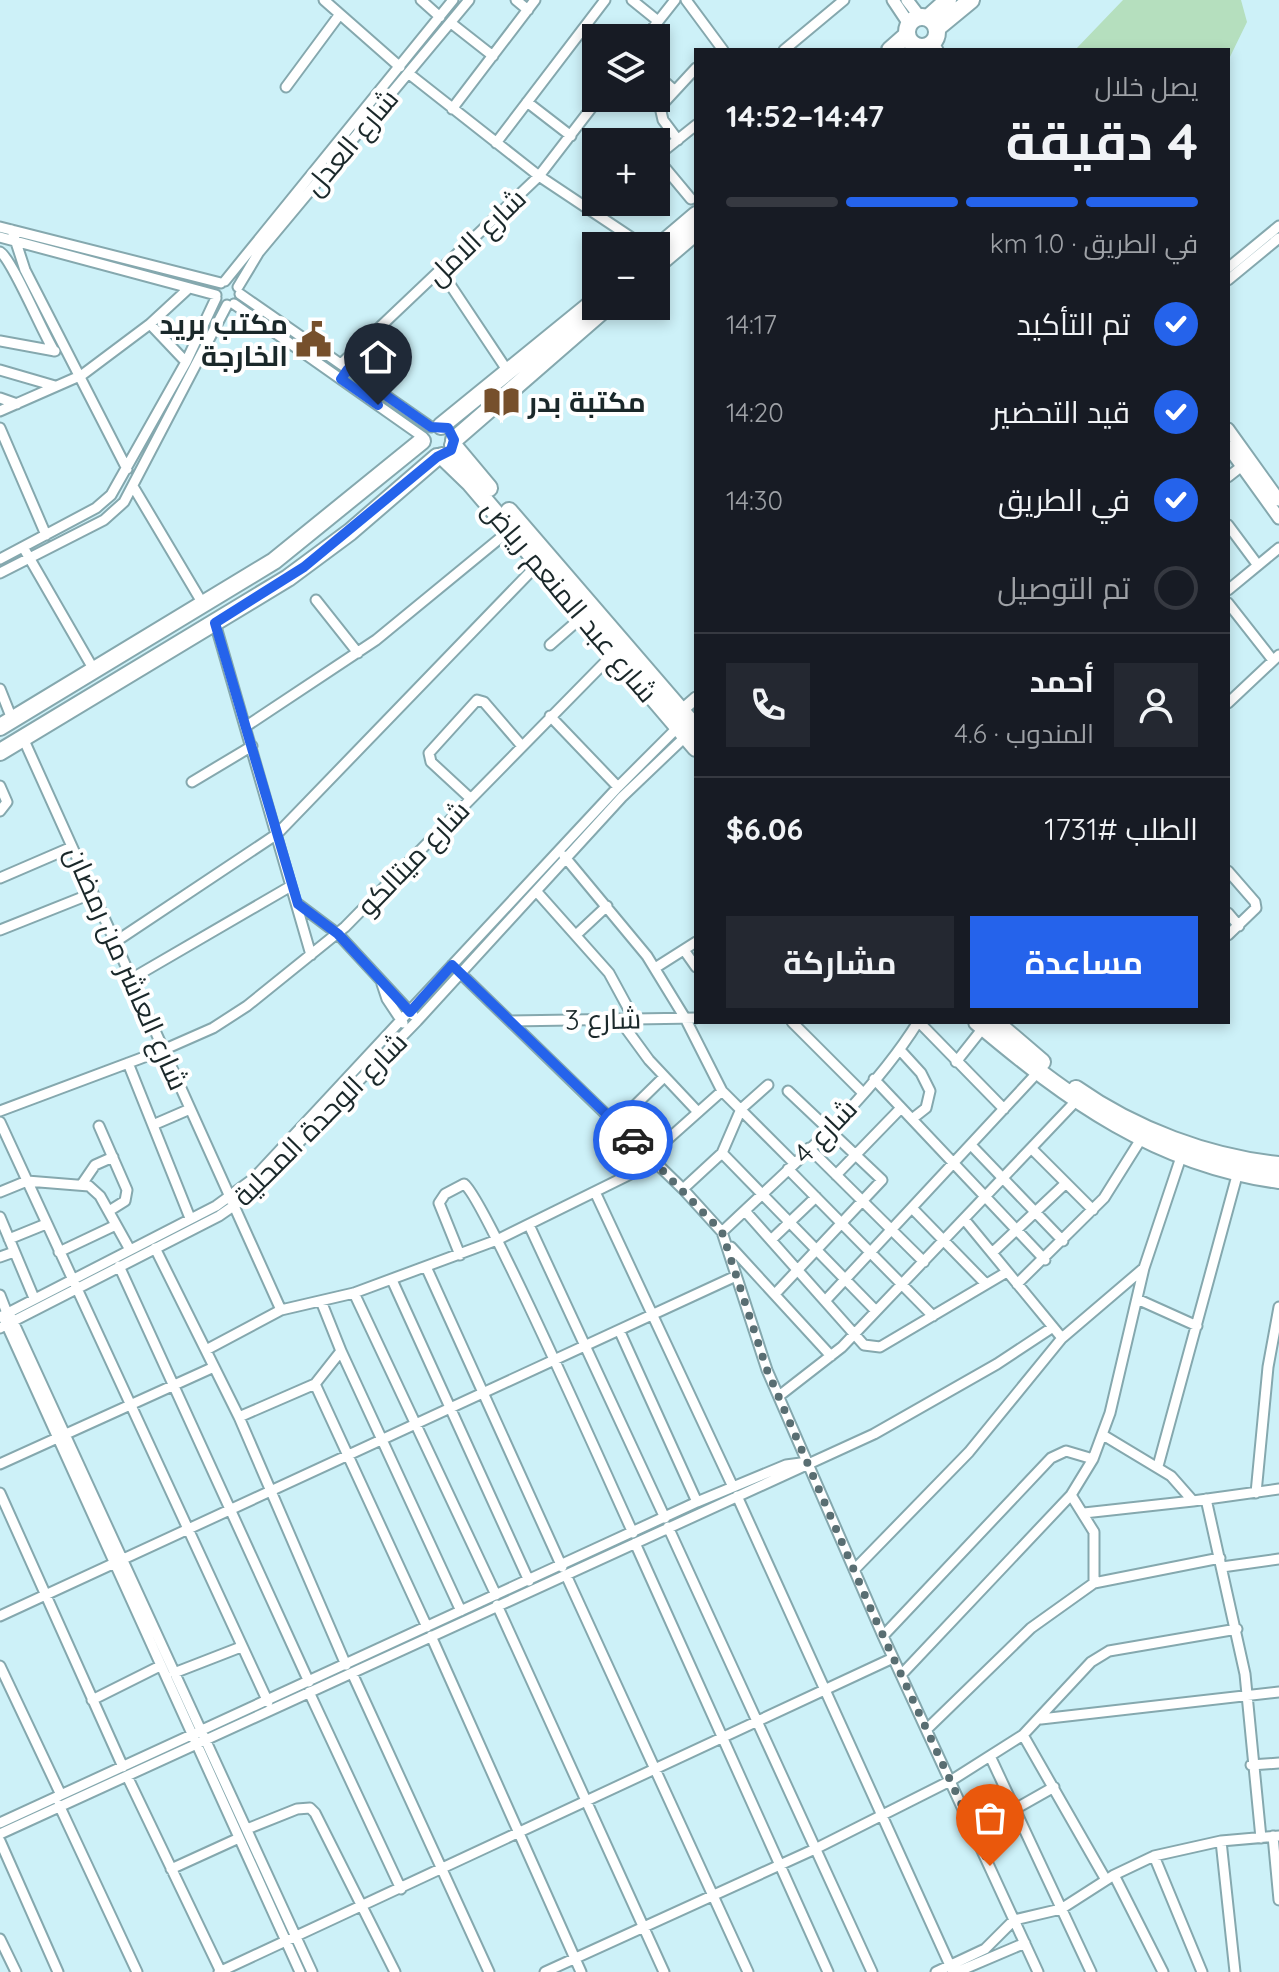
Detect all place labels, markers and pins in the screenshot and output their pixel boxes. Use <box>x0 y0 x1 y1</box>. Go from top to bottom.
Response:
place label: مكتب بريد الخارجة <box>159 306 288 373</box>
public building icon: مكتب بريد الخارجة <box>295 321 333 359</box>
pin <box>344 323 412 405</box>
library icon: مكتبة بدر <box>483 383 521 421</box>
place label: مكتبة بدر <box>527 384 646 419</box>
pin <box>956 1784 1024 1866</box>

